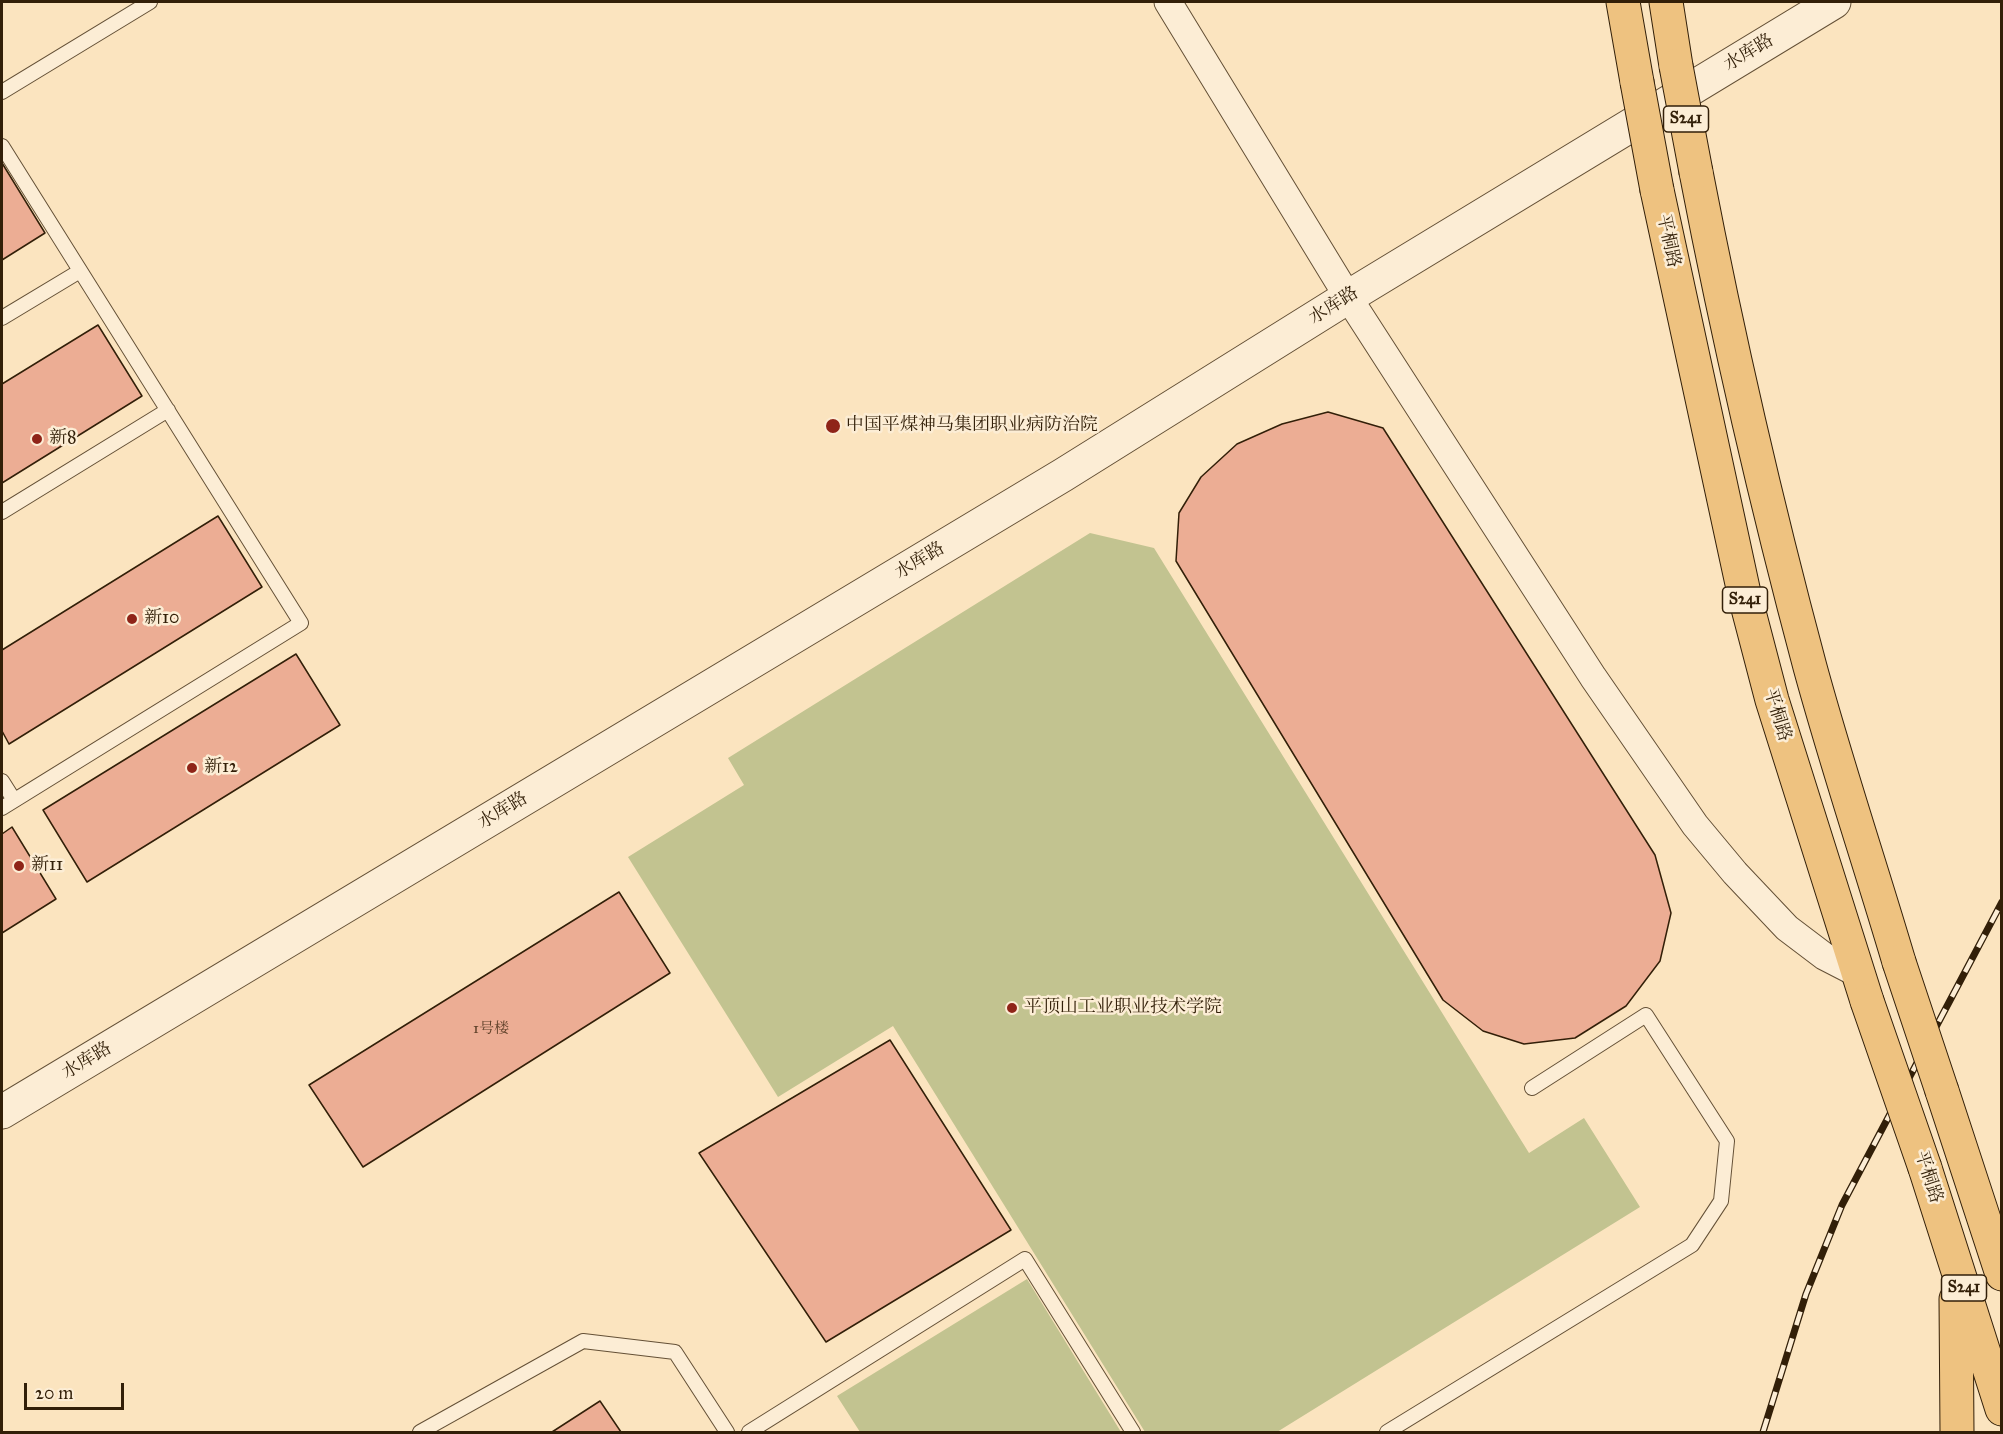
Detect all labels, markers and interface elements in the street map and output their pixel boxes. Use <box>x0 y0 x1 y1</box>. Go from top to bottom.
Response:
street label: 水库路 <box>1720 30 1778 76</box>
road number: S241 <box>1664 106 1708 132</box>
street label: 平桐路 <box>1652 212 1684 270</box>
street label: 水库路 <box>1305 283 1363 329</box>
place label: 中国平煤神马集团职业病防治院 <box>846 415 1098 437</box>
marker: 中国平煤神马集团职业病防治院 <box>824 417 842 435</box>
place label: 新8 <box>49 428 77 450</box>
marker: 新8 <box>30 432 44 446</box>
street label: 水库路 <box>891 538 949 584</box>
road number: S241 <box>1722 587 1768 613</box>
place label: 新10 <box>144 608 180 630</box>
marker: 新10 <box>125 612 139 626</box>
street label: 平桐路 <box>1759 686 1795 744</box>
place label: 新12 <box>204 757 238 779</box>
marker: 新12 <box>185 761 199 775</box>
street label: 水库路 <box>474 788 532 834</box>
place label: 新11 <box>31 855 63 877</box>
marker: 新11 <box>12 859 26 873</box>
place label: 平顶山工业职业技术学院 <box>1024 997 1222 1019</box>
marker: 平顶山工业职业技术学院 <box>1005 1001 1019 1015</box>
house number: 1号楼 <box>473 1020 509 1038</box>
street label: 水库路 <box>58 1038 116 1084</box>
street label: 平桐路 <box>1909 1148 1947 1206</box>
road number: S241 <box>1942 1275 1986 1301</box>
scale bar <box>27 1371 128 1409</box>
text: 20 m <box>35 1382 73 1404</box>

